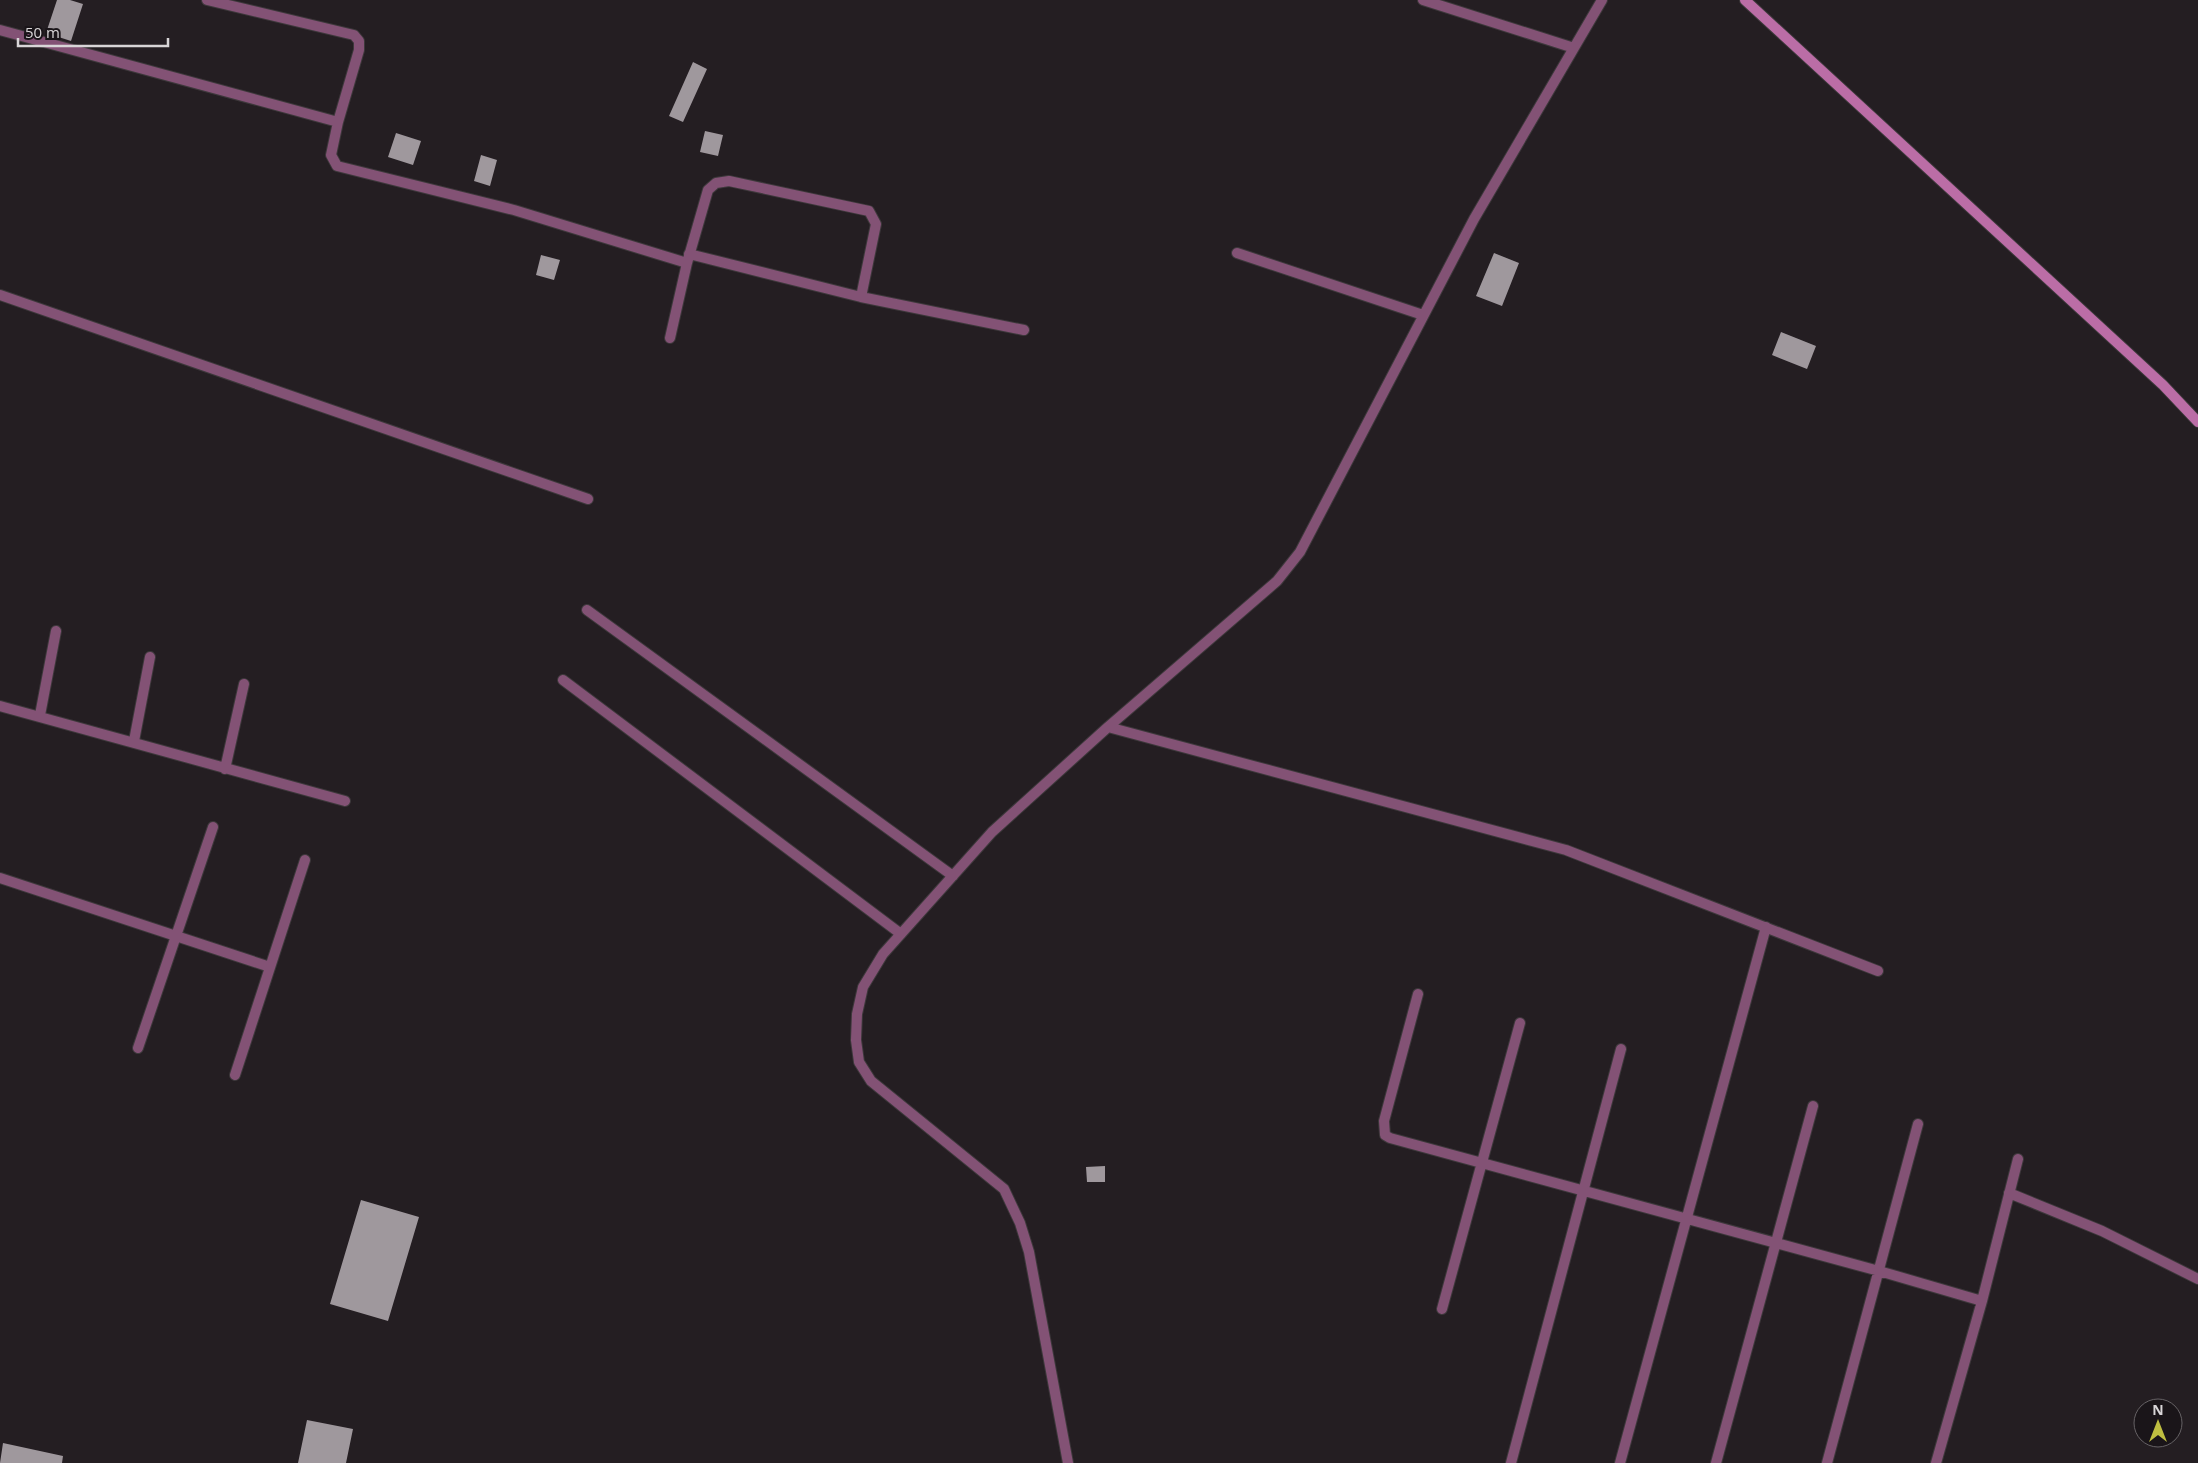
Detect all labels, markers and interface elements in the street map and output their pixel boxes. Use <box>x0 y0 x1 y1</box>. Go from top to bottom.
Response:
scale bar <box>18 15 168 47</box>
text: 50 m <box>25 22 60 42</box>
north arrow <box>2133 1398 2183 1448</box>
text: N <box>2152 1400 2164 1419</box>

